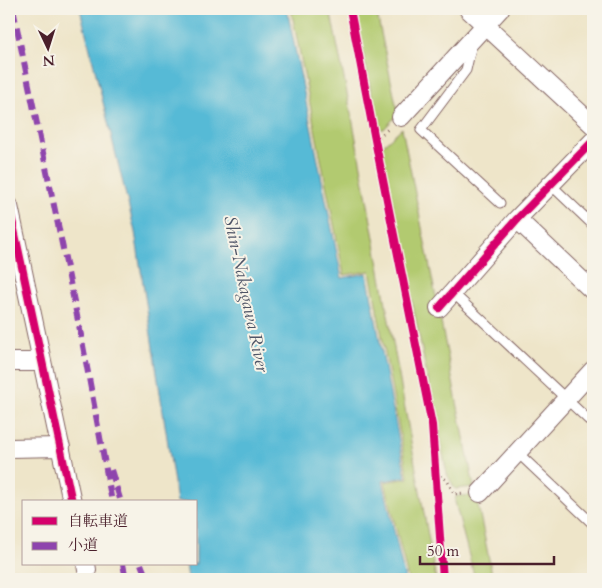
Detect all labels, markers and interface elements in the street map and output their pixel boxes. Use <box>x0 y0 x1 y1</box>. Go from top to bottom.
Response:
north arrow <box>22 22 72 72</box>
text: N <box>42 51 56 70</box>
water label: Shin-Nakagawa River <box>217 213 275 376</box>
legend <box>22 500 198 566</box>
text: 自転車道 <box>68 511 128 531</box>
scale bar <box>420 533 553 565</box>
text: 小道 <box>68 535 98 555</box>
text: 50 m <box>427 541 459 561</box>

